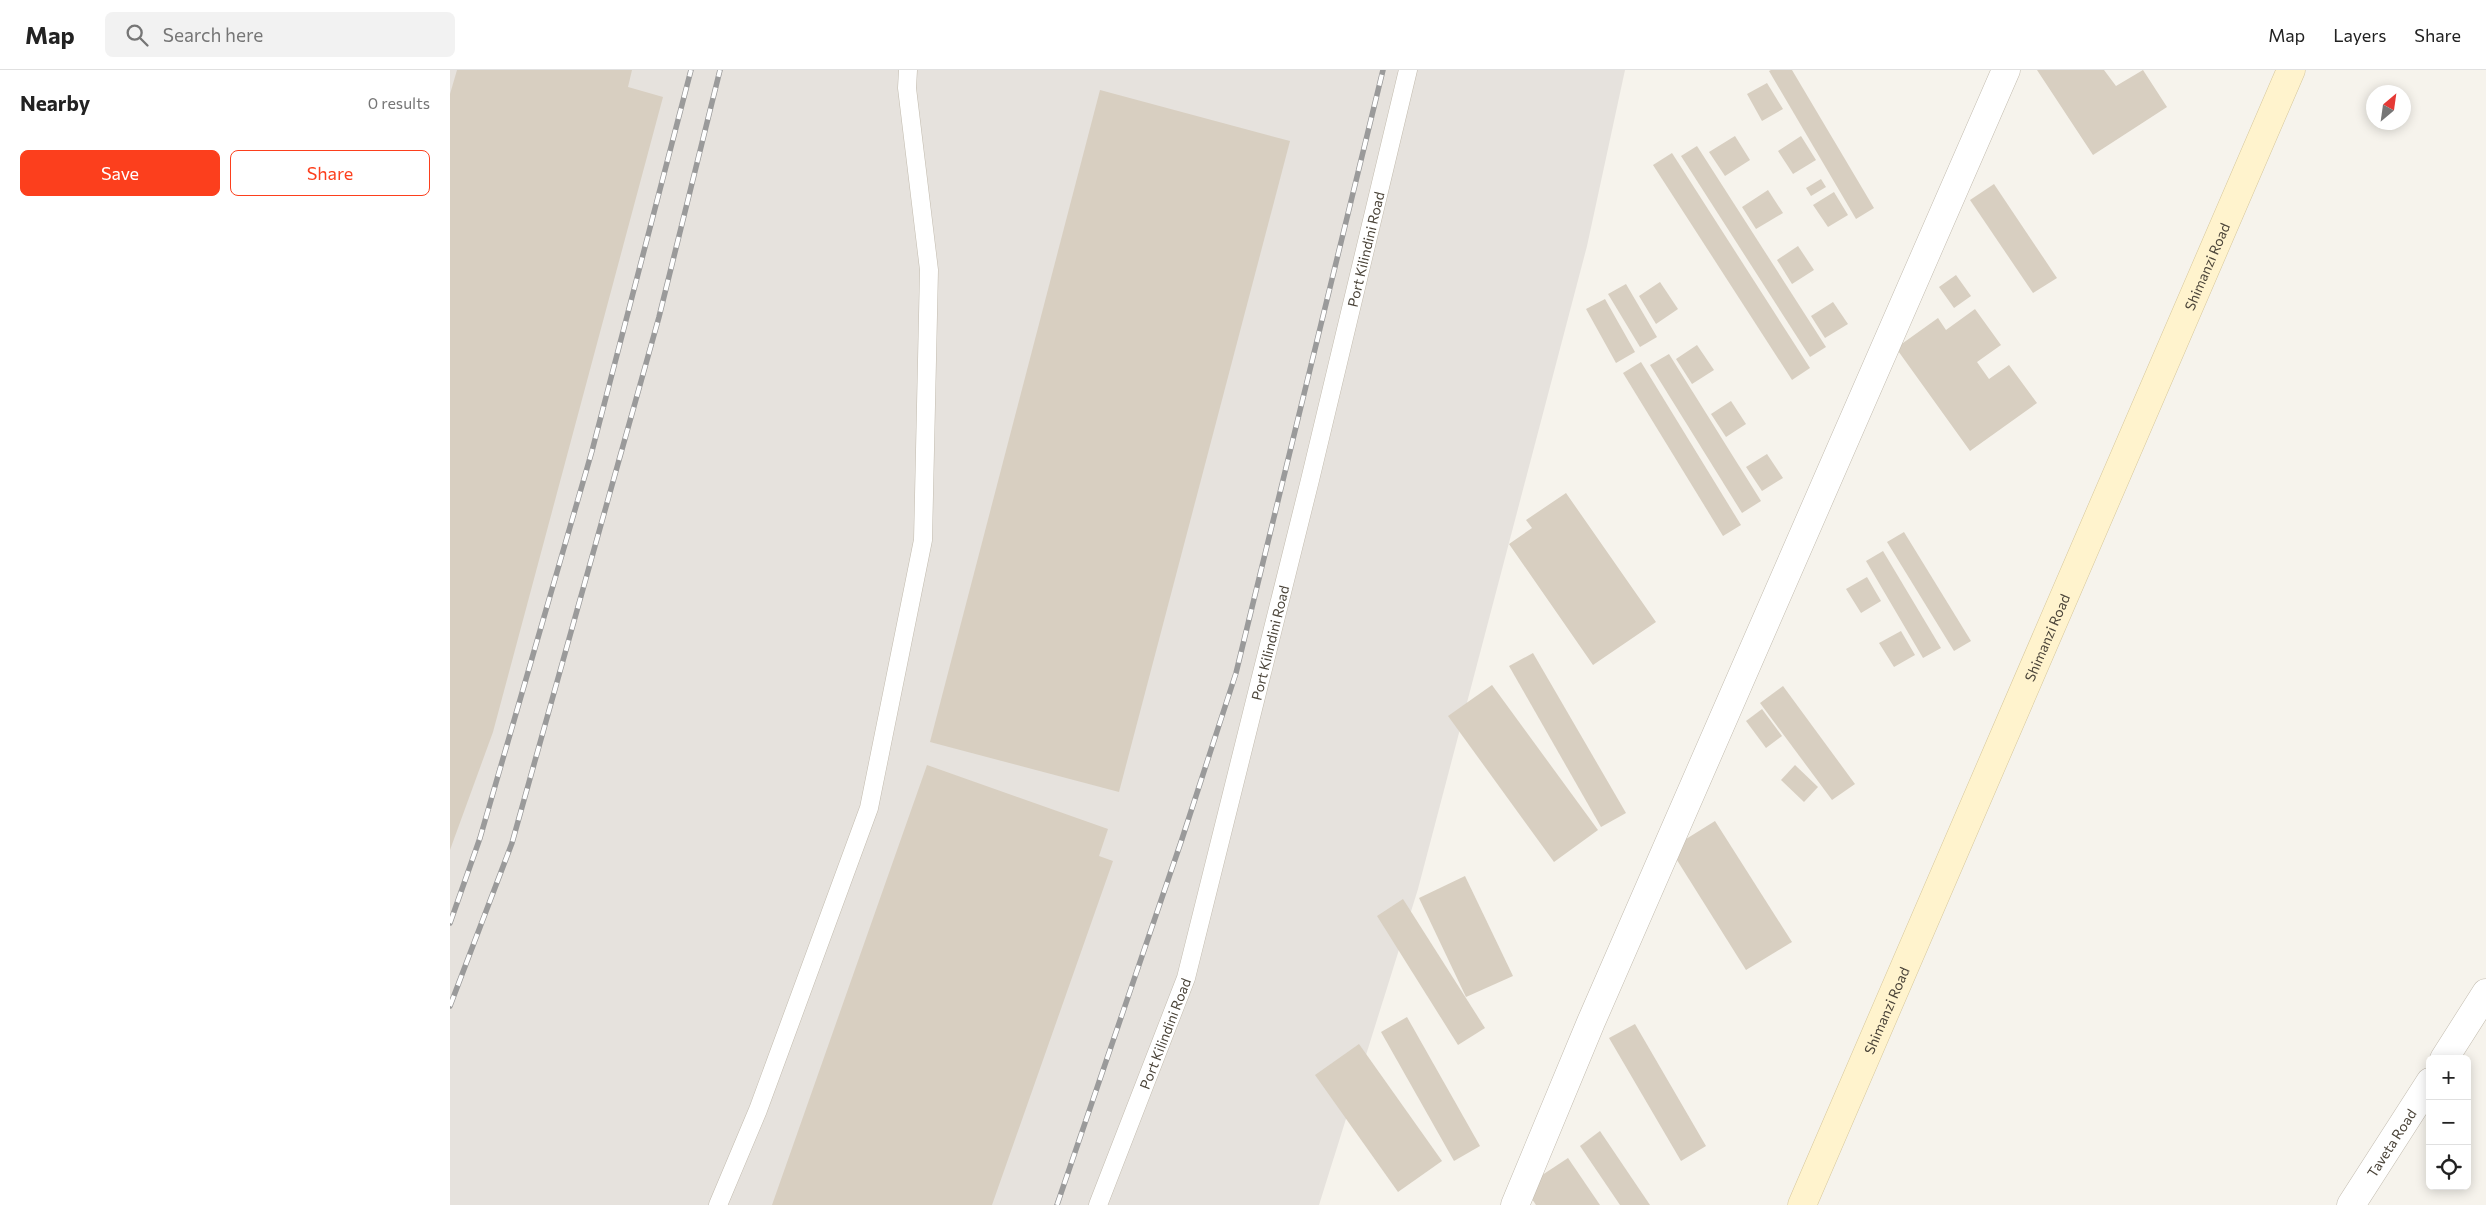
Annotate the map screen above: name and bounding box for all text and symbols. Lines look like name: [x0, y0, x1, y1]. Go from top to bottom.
search box: [105, 12, 455, 57]
text: Map: [25, 20, 75, 49]
icon: search: [123, 21, 151, 49]
text: Search here: [163, 23, 263, 46]
text: Map: [2268, 24, 2305, 46]
text: Layers: [2333, 24, 2386, 46]
text: Share: [2414, 24, 2461, 46]
north arrow: [2366, 85, 2411, 130]
text: Nearby: [20, 90, 90, 115]
text: 0 results: [368, 93, 430, 112]
button: Save: [20, 150, 220, 196]
button: Share: [230, 150, 430, 196]
street label: Port Kilindini Road: [1343, 190, 1387, 308]
street label: Shimanzi Road: [2180, 220, 2233, 313]
street label: Port Kilindini Road: [1247, 583, 1292, 702]
street label: Shimanzi Road: [2020, 591, 2073, 684]
street label: Shimanzi Road: [1860, 964, 1912, 1057]
street label: Port Kilindini Road: [1135, 975, 1194, 1091]
map controls: [2426, 1055, 2471, 1190]
button: +: [2426, 1055, 2471, 1100]
button: −: [2426, 1100, 2471, 1145]
street label: Taveta Road: [2363, 1105, 2419, 1180]
button: locate: [2426, 1145, 2471, 1190]

